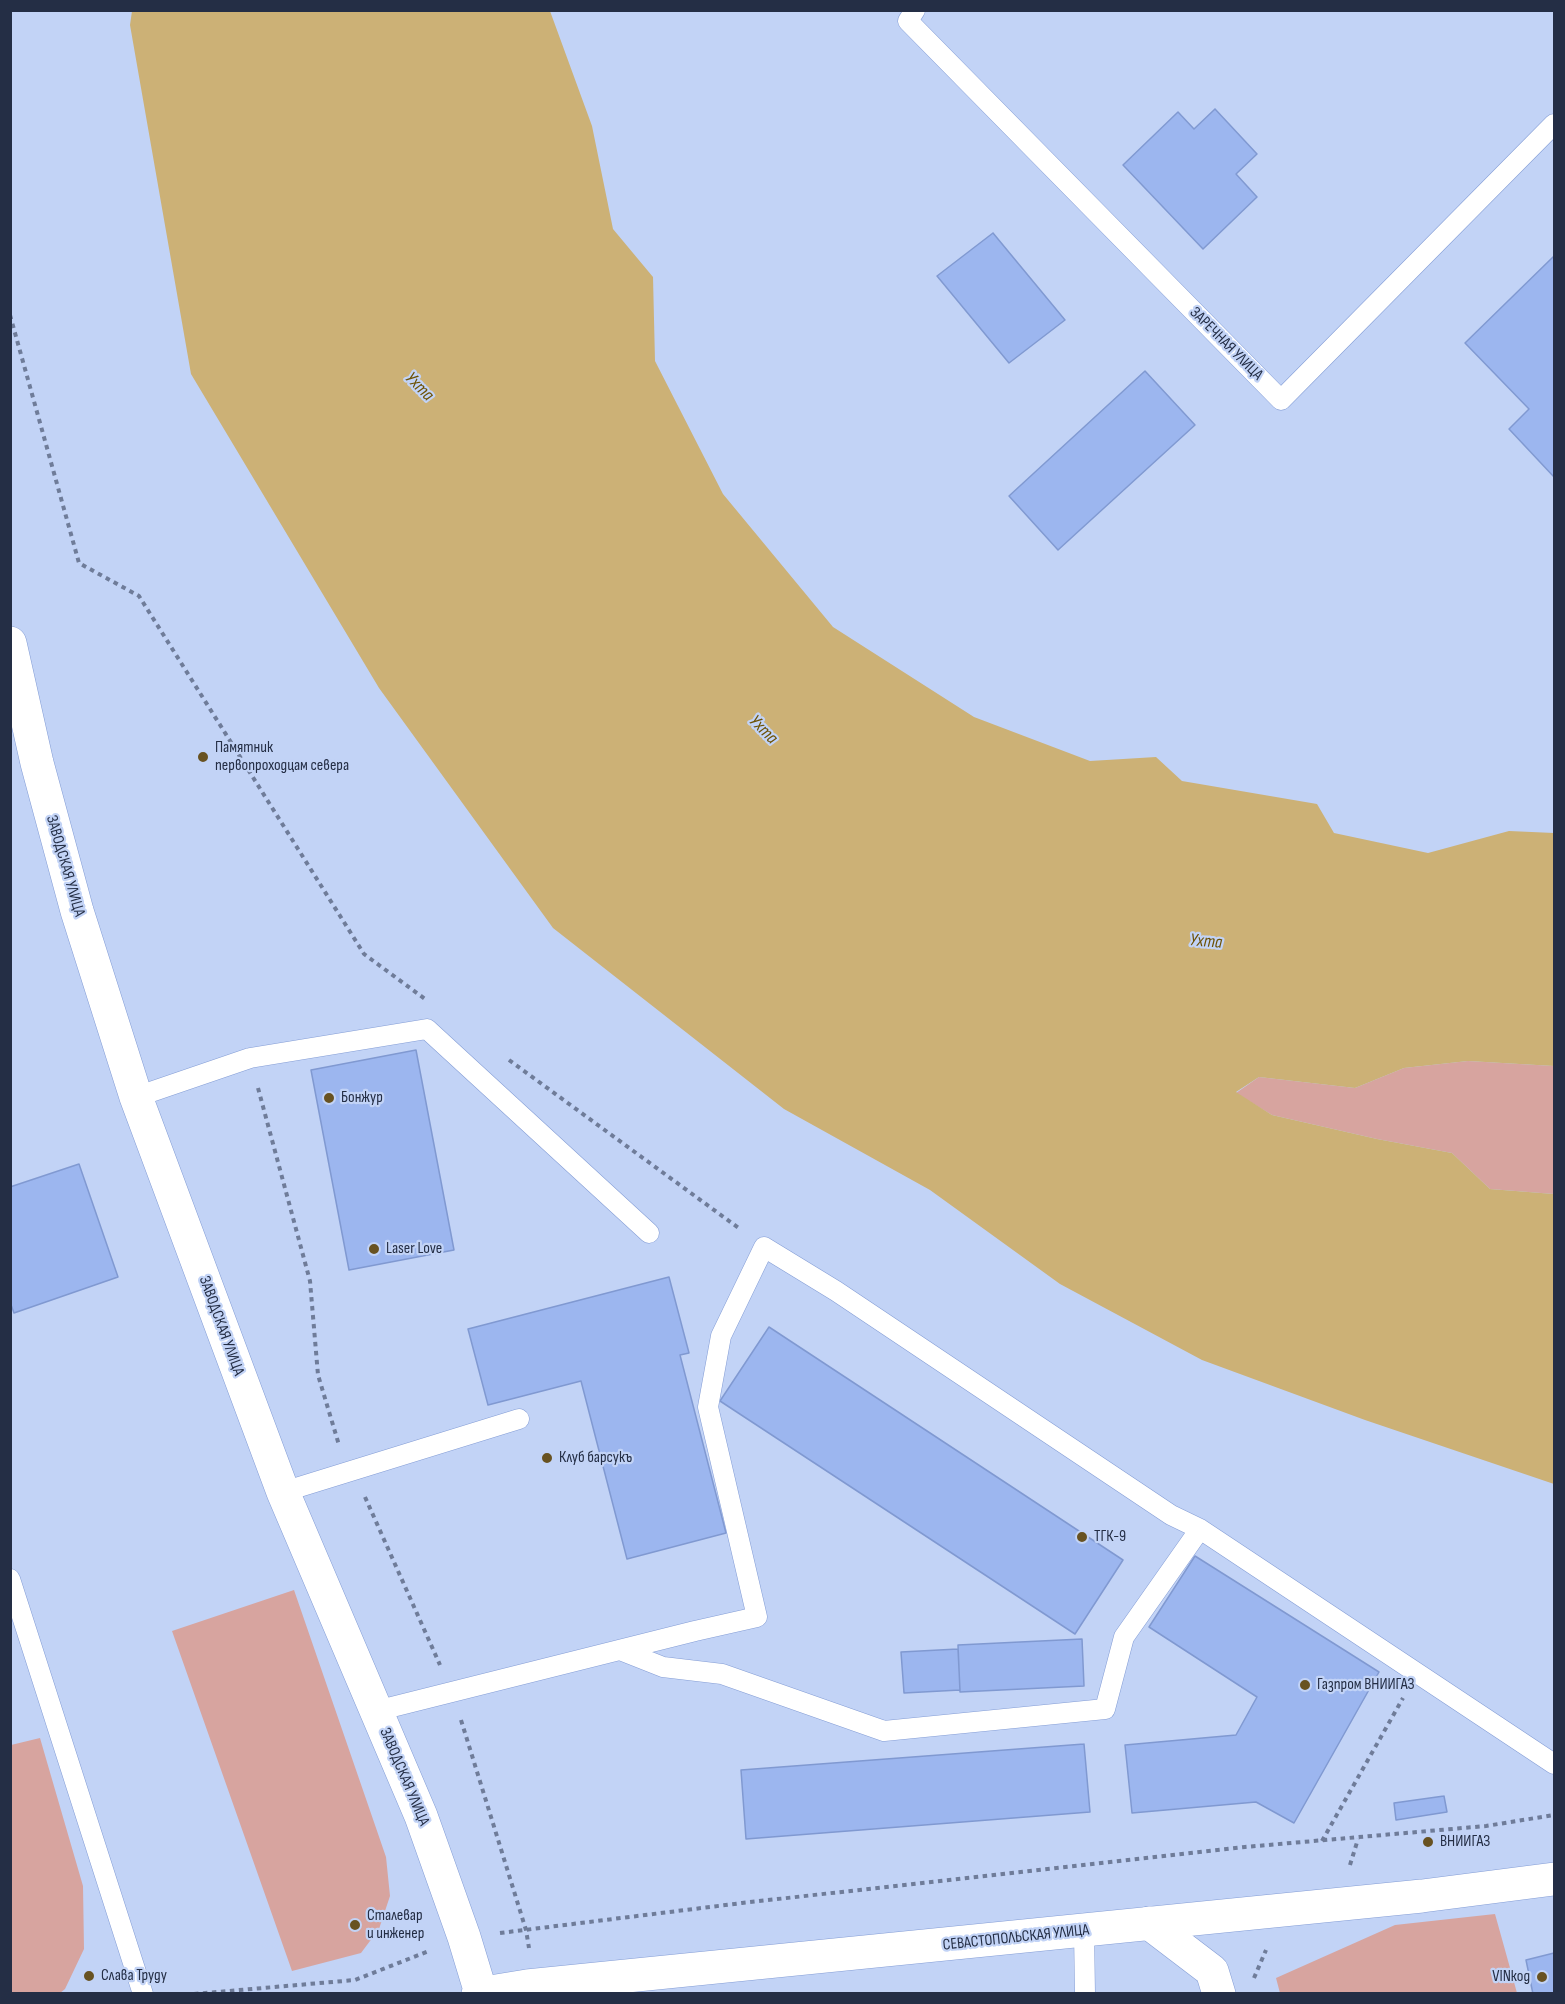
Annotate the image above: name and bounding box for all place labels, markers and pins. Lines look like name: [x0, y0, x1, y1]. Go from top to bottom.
place label: Памятник первопроходцам севера: [215, 738, 349, 776]
marker: Памятник первопроходцам севера: [196, 750, 210, 764]
place label: Бонжур: [341, 1088, 383, 1108]
marker: Бонжур: [322, 1091, 336, 1105]
place label: Laser Love: [386, 1239, 442, 1259]
marker: Laser Love: [367, 1242, 381, 1256]
place label: Клуб барсукъ: [559, 1448, 632, 1468]
marker: Клуб барсукъ: [540, 1451, 554, 1465]
place label: ТГК-9: [1094, 1527, 1126, 1547]
marker: ТГК-9: [1075, 1530, 1089, 1544]
place label: Газпром ВНИИГАЗ: [1317, 1675, 1415, 1695]
marker: Газпром ВНИИГАЗ: [1298, 1678, 1312, 1692]
place label: ВНИИГАЗ: [1440, 1832, 1490, 1852]
marker: ВНИИГАЗ: [1421, 1835, 1435, 1849]
place label: Сталевар и инженер: [367, 1906, 424, 1944]
marker: Сталевар и инженер: [348, 1918, 362, 1932]
place label: Слава Труду: [101, 1966, 167, 1986]
place label: VINкод: [1492, 1967, 1530, 1987]
marker: Слава Труду: [82, 1969, 96, 1983]
marker: VINкод: [1535, 1970, 1549, 1984]

